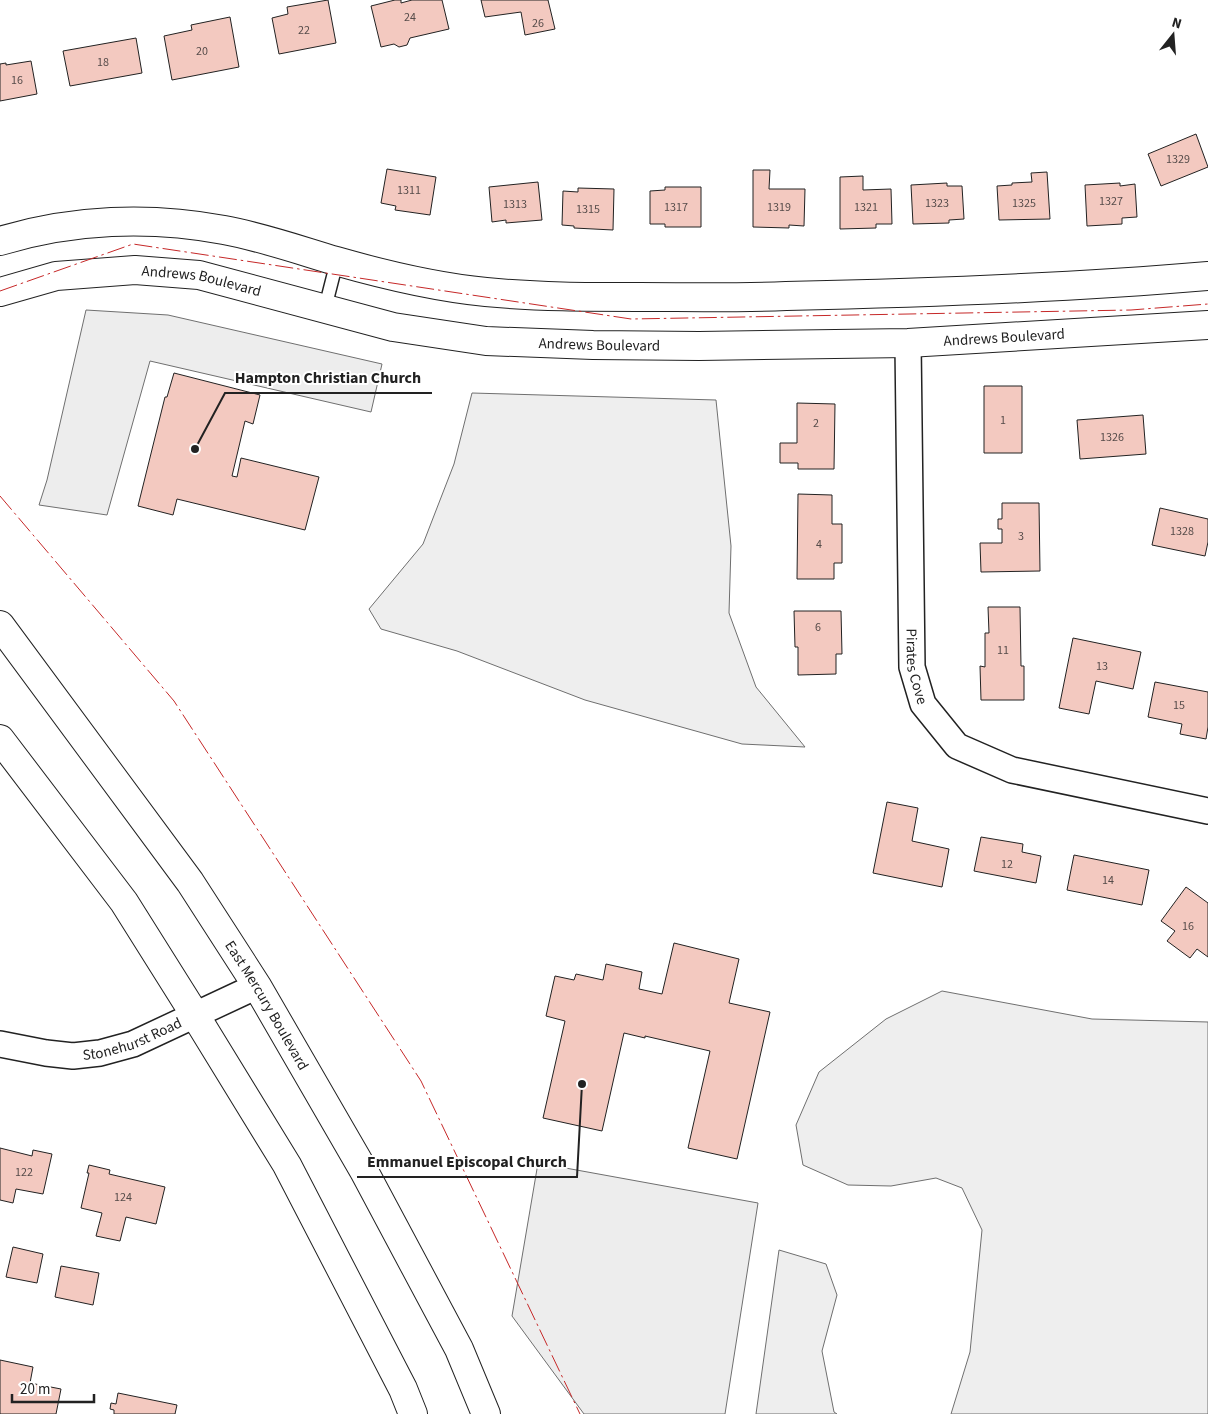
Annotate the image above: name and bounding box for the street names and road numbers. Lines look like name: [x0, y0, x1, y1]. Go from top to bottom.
street label: Andrews Boulevard: [141, 261, 264, 302]
street label: Andrews Boulevard: [943, 324, 1066, 352]
street label: Andrews Boulevard: [538, 333, 660, 357]
street label: Pirates Cove: [901, 628, 933, 707]
street label: East Mercury Boulevard: [219, 937, 314, 1074]
street label: Stonehurst Road: [82, 1013, 185, 1066]

